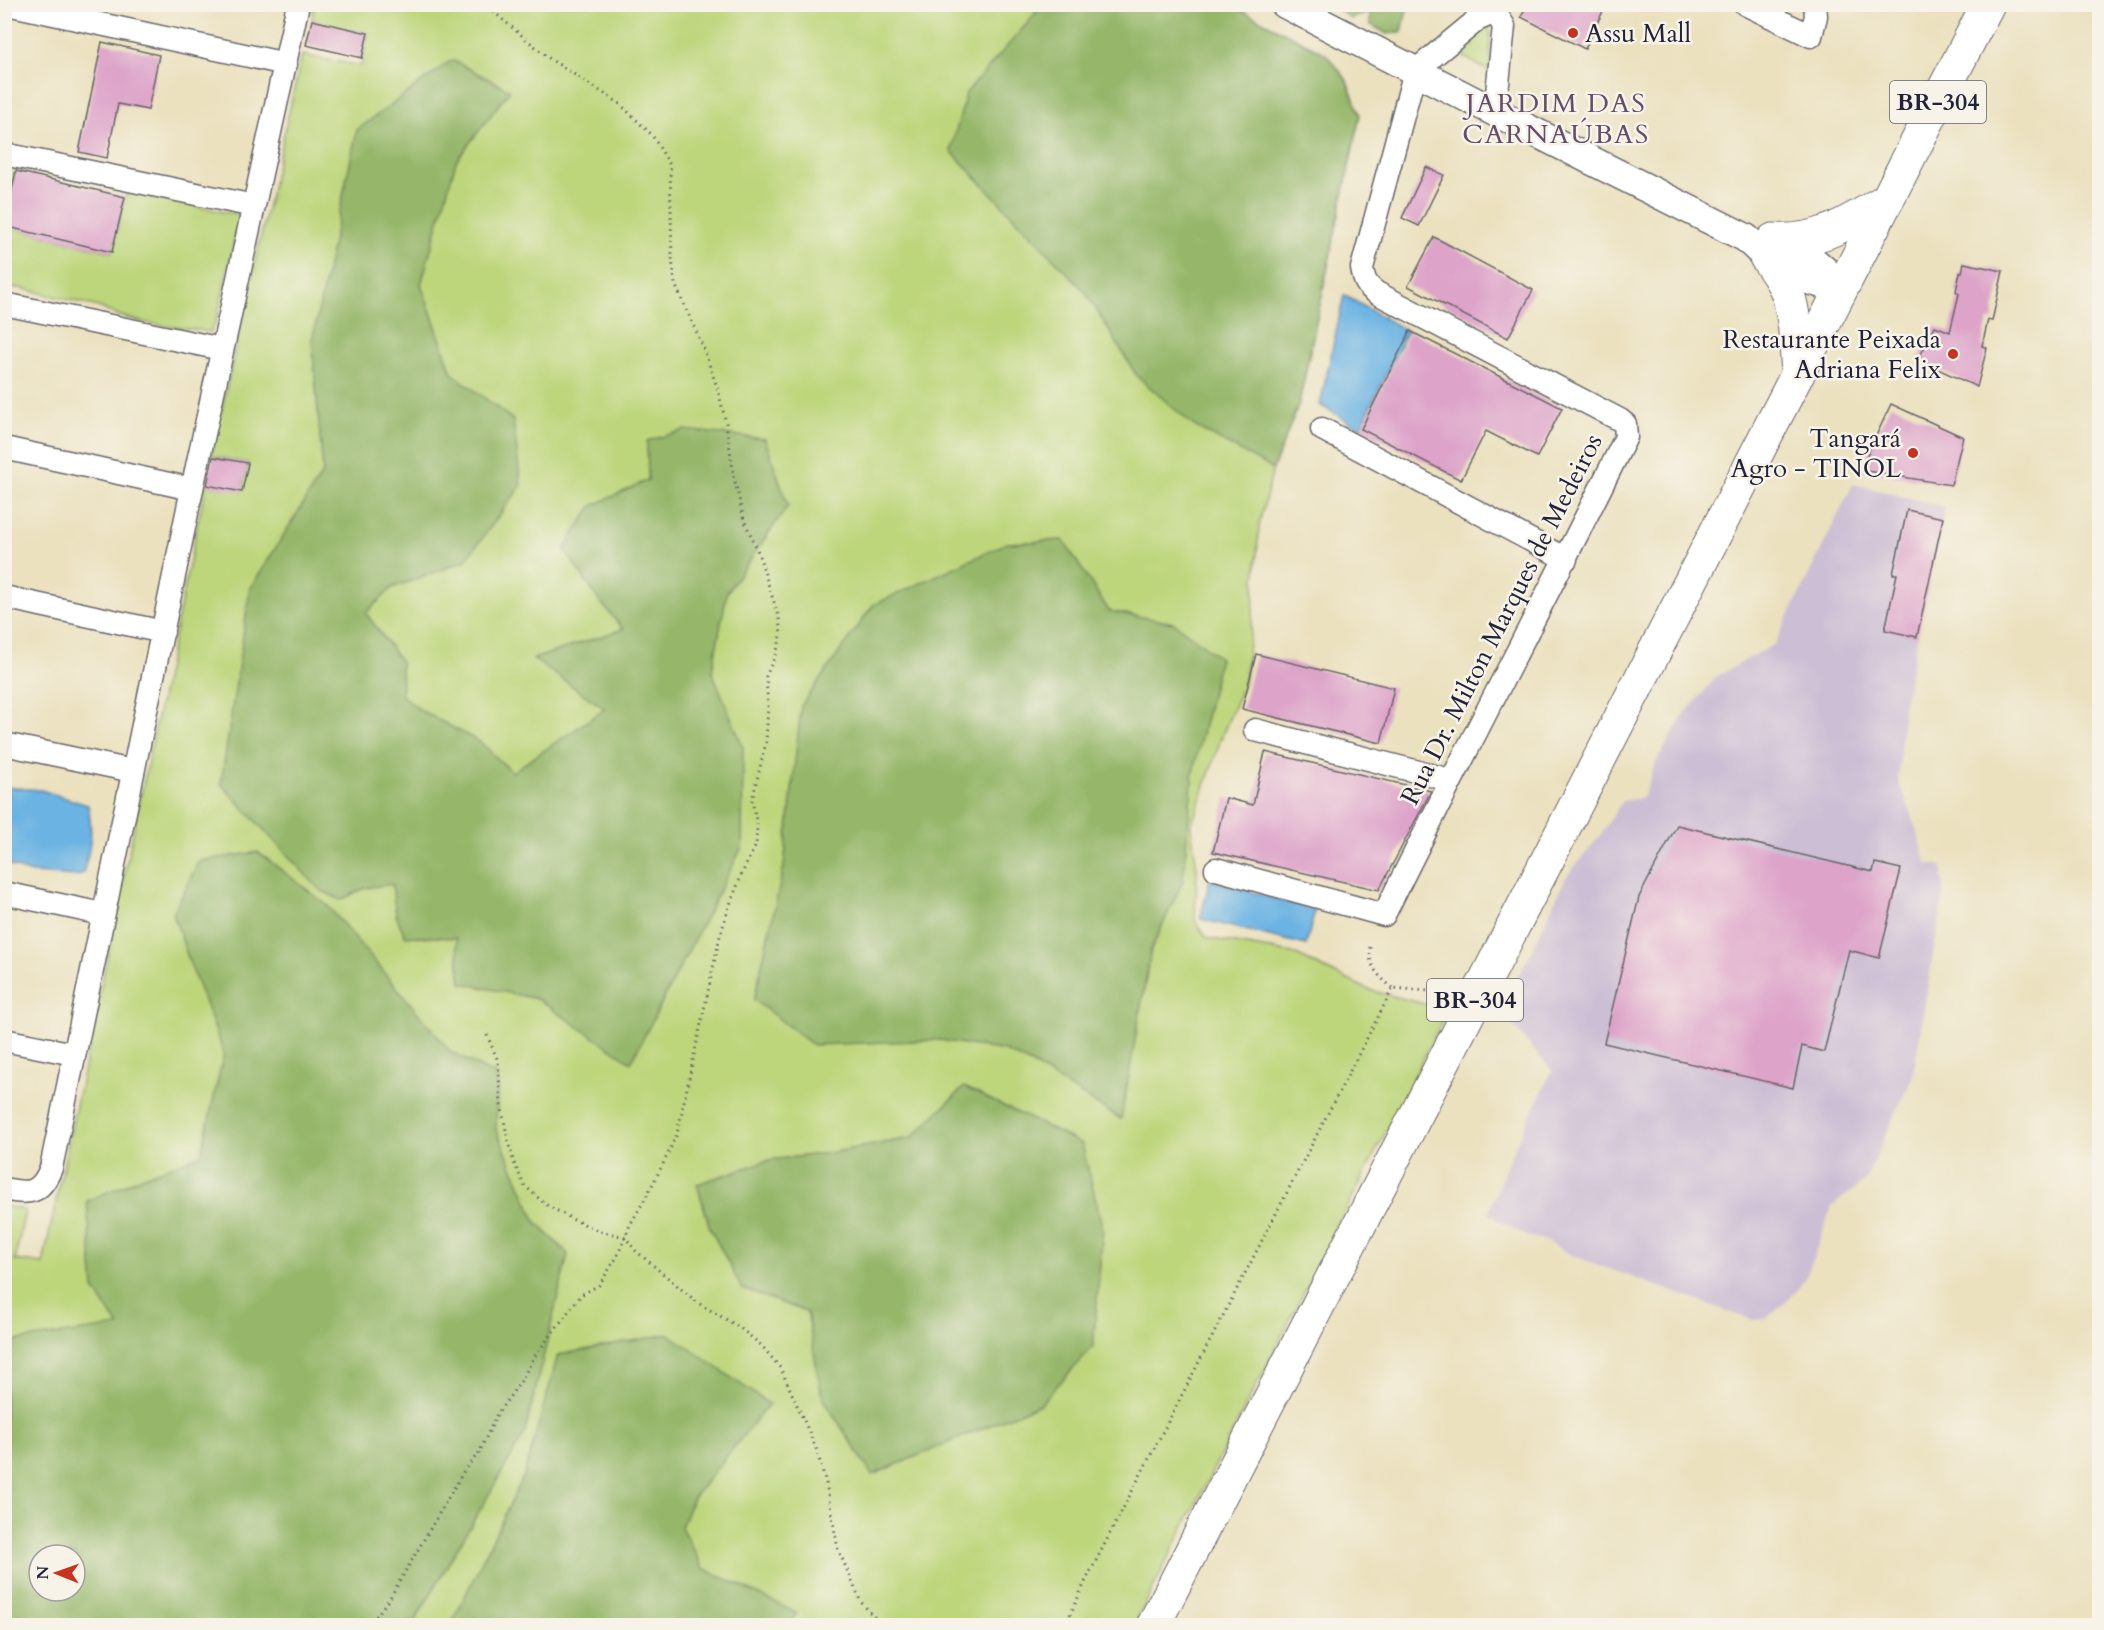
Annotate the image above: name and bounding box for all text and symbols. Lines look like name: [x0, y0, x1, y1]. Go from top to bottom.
place label: Assu Mall: [1585, 16, 1691, 51]
marker: Assu Mall: [1566, 26, 1580, 40]
road number: BR-304: [1890, 81, 1986, 123]
district label: JARDIM DAS CARNAÚBAS: [1462, 85, 1650, 153]
place label: Restaurante Peixada Adriana Felix: [1723, 322, 1941, 387]
marker: Restaurante Peixada Adriana Felix: [1946, 347, 1960, 361]
place label: Tangará Agro - TINOL: [1731, 421, 1901, 486]
street label: Rua Dr. Milton Marques de Medeiros: [1392, 428, 1611, 811]
marker: Tangará Agro - TINOL: [1906, 446, 1920, 460]
road number: BR-304: [1427, 979, 1523, 1021]
north arrow: [27, 1543, 87, 1603]
text: N: [32, 1566, 54, 1580]

